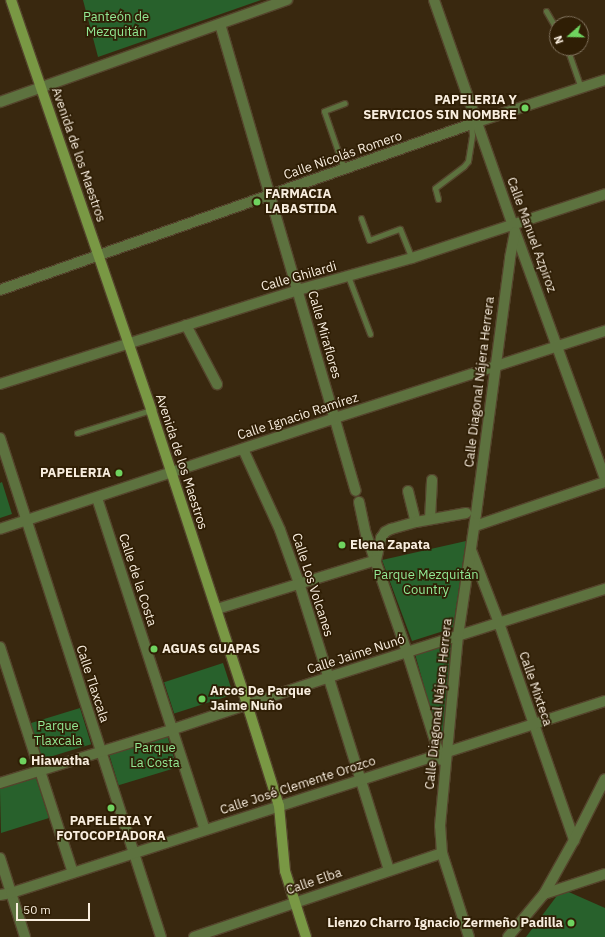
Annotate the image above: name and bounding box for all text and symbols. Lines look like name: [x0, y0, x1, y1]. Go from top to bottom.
park label: Panteón de Mezquitán: [83, 10, 149, 41]
north arrow: [549, 16, 589, 56]
text: N: [551, 34, 567, 46]
street label: Avenida de los Maestros: [48, 86, 108, 224]
place label: PAPELERIA Y SERVICIOS SIN NOMBRE: [363, 93, 517, 124]
marker: PAPELERIA Y SERVICIOS SIN NOMBRE: [520, 103, 530, 113]
street label: Calle Nicolás Romero: [282, 128, 404, 184]
street label: Calle Manuel Azpiroz: [503, 175, 559, 295]
place label: FARMACIA LABASTIDA: [265, 187, 337, 218]
marker: FARMACIA LABASTIDA: [252, 197, 262, 207]
street label: Calle Ghilardi: [259, 259, 339, 295]
street label: Calle Miraflores: [304, 289, 344, 381]
street label: Calle Diagonal Nájera Herrera: [462, 296, 498, 468]
street label: Calle Ignacio Ramírez: [236, 390, 360, 444]
street label: Avenida de los Maestros: [152, 392, 210, 532]
place label: PAPELERIA: [40, 465, 111, 481]
marker: PAPELERIA: [114, 468, 124, 478]
street label: Calle Los Volcanes: [288, 531, 336, 639]
street label: Calle de la Costa: [115, 532, 159, 628]
place label: Elena Zapata: [350, 537, 430, 553]
marker: Elena Zapata: [337, 540, 347, 550]
park label: Parque Mezquitán Country: [373, 568, 479, 599]
street label: Calle Diagonal Nájera Herrera: [422, 618, 456, 790]
street label: Calle Jaime Nunó: [305, 632, 407, 678]
place label: AGUAS GUAPAS: [162, 641, 260, 657]
street label: Calle Tlaxcala: [72, 643, 112, 725]
marker: AGUAS GUAPAS: [149, 644, 159, 654]
street label: Calle Mixteca: [515, 650, 555, 728]
place label: Arcos De Parque Jaime Nuño: [210, 684, 311, 715]
marker: Arcos De Parque Jaime Nuño: [197, 694, 207, 704]
park label: Parque Tlaxcala: [34, 719, 82, 750]
park label: Parque La Costa: [130, 741, 180, 772]
place label: Hiawatha: [31, 753, 90, 769]
street label: Calle José Clemente Orozco: [218, 753, 378, 819]
marker: Hiawatha: [18, 756, 28, 766]
marker: PAPELERIA Y FOTOCOPIADORA: [106, 803, 116, 813]
place label: PAPELERIA Y FOTOCOPIADORA: [56, 814, 166, 845]
street label: Calle Elba: [284, 865, 344, 899]
scale bar: [18, 895, 92, 921]
text: 50 m: [23, 902, 51, 917]
place label: Lienzo Charro Ignacio Zermeño Padilla: [327, 915, 563, 931]
marker: Lienzo Charro Ignacio Zermeño Padilla: [566, 918, 576, 928]

